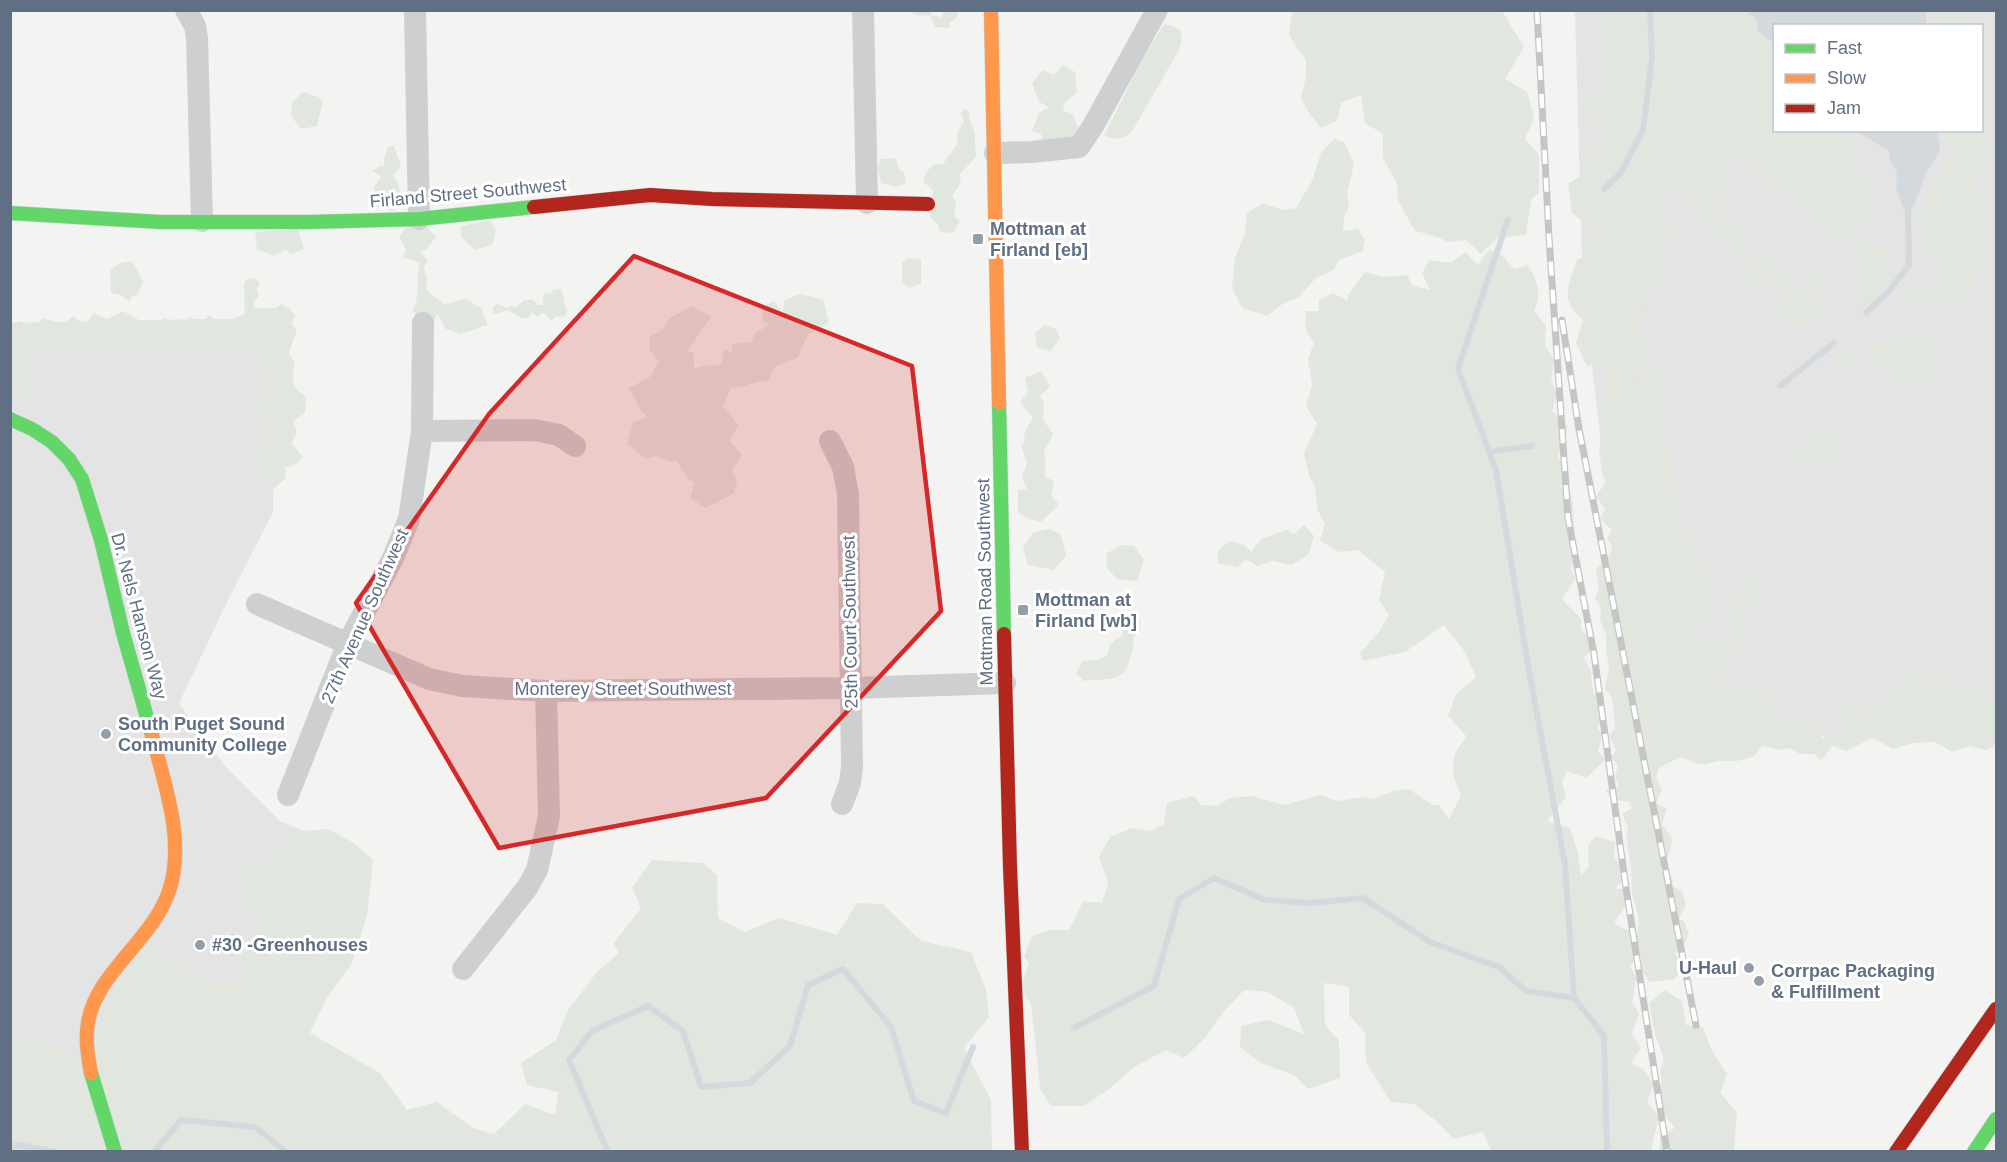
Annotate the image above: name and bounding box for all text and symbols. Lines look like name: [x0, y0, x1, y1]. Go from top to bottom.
legend: [1773, 24, 1983, 132]
text: Fast: [1827, 38, 1862, 58]
text: Slow: [1827, 68, 1867, 88]
text: Jam: [1827, 98, 1861, 118]
street label: Firland Street Southwest: [369, 174, 567, 212]
place label: Mottman at Firland [eb]: [990, 219, 1088, 260]
marker: Mottman at Firland [eb]: [971, 232, 985, 246]
street label: Mottman Road Southwest: [973, 478, 997, 686]
street label: 27th Avenue Southwest: [317, 526, 413, 706]
street label: Dr. Nels Hanson Way: [107, 531, 171, 701]
street label: 25th Court Southwest: [838, 535, 862, 709]
place label: Mottman at Firland [wb]: [1035, 590, 1137, 631]
marker: Mottman at Firland [wb]: [1016, 603, 1030, 617]
street label: Monterey Street Southwest: [514, 679, 732, 699]
place label: South Puget Sound Community College: [118, 714, 287, 755]
marker: South Puget Sound Community College: [99, 727, 113, 741]
place label: #30 -Greenhouses: [212, 935, 368, 955]
marker: #30 -Greenhouses: [193, 938, 207, 952]
place label: U-Haul: [1679, 958, 1737, 978]
marker: U-Haul: [1742, 961, 1756, 975]
place label: Corrpac Packaging & Fulfillment: [1771, 961, 1935, 1002]
marker: Corrpac Packaging & Fulfillment: [1752, 974, 1766, 988]

